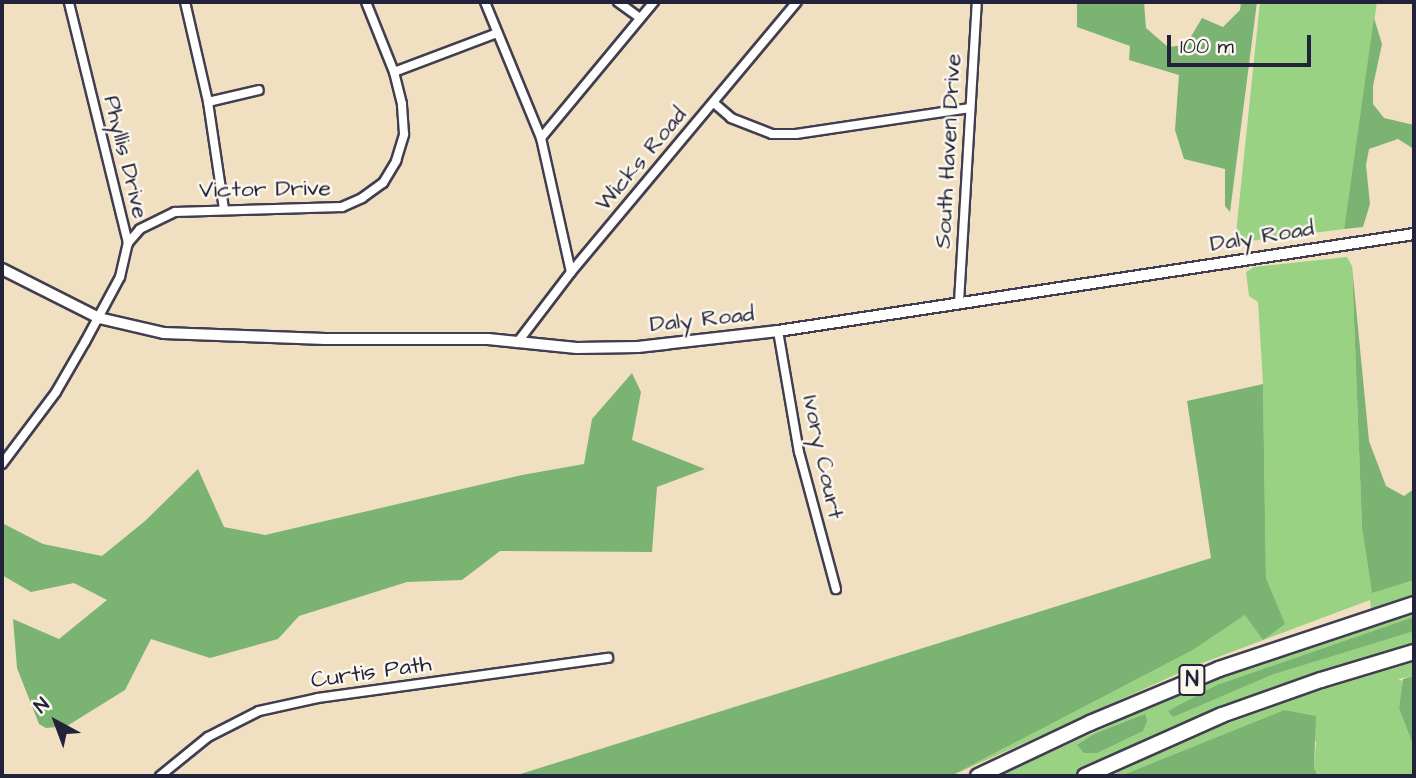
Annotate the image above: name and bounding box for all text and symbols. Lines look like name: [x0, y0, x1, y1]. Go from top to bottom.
scale bar: [1171, 21, 1314, 65]
text: 100 m: [1180, 32, 1234, 61]
street label: South Haven Drive: [929, 53, 967, 249]
street label: Phyllis Drive: [97, 93, 155, 221]
street label: Wicks Road: [589, 101, 693, 217]
street label: Victor Drive: [199, 174, 331, 204]
street label: Daly Road: [1208, 214, 1316, 258]
street label: Daly Road: [648, 300, 756, 338]
street label: Ivory Court: [796, 393, 850, 521]
street label: Curtis Path: [309, 650, 433, 694]
road number: N: [1178, 662, 1206, 698]
north arrow: [21, 687, 91, 757]
text: N: [29, 692, 55, 720]

